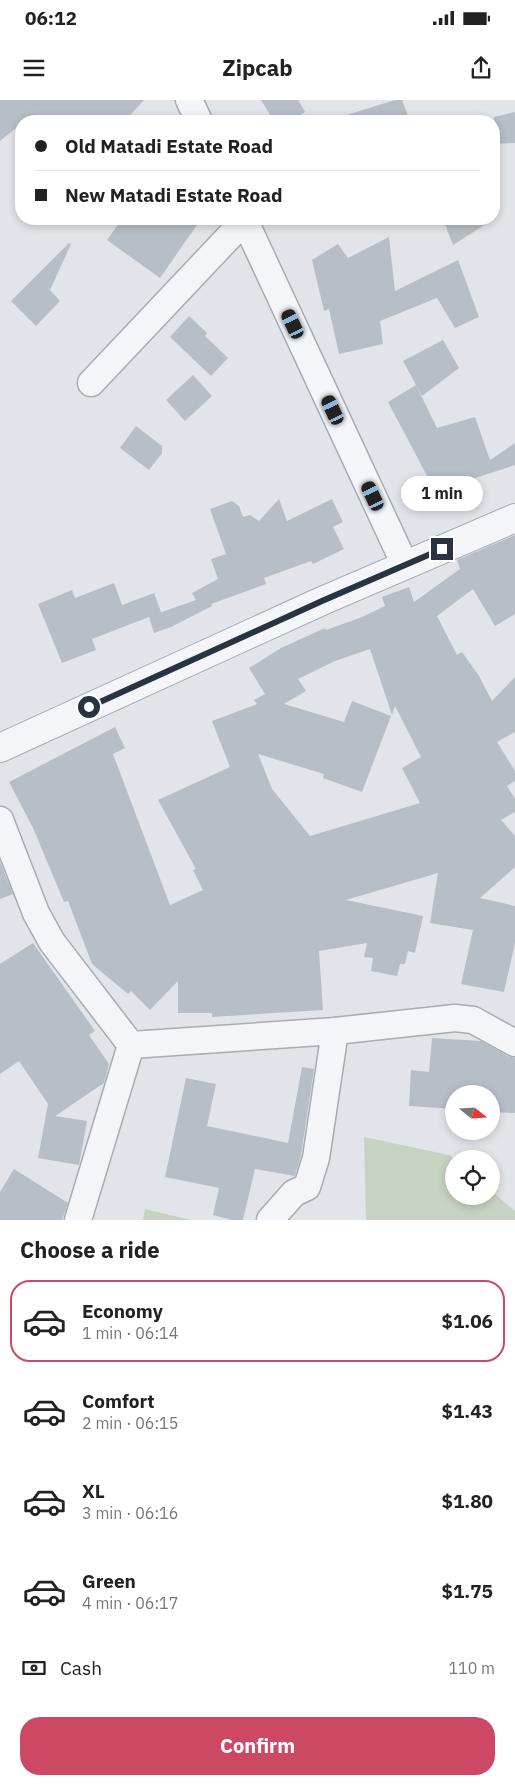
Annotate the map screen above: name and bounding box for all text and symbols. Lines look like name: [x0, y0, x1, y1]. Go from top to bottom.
text: 06:12: [25, 6, 77, 30]
text: Zipcab: [222, 53, 293, 82]
icon: menu: [20, 54, 48, 82]
icon: share: [467, 54, 495, 82]
text: Old Matadi Estate Road: [65, 134, 273, 158]
text: New Matadi Estate Road: [65, 183, 283, 207]
car: [279, 307, 306, 341]
car: [319, 393, 346, 427]
callout: 1 min: [401, 476, 483, 512]
car: [359, 479, 386, 513]
text: 1 min: [421, 483, 463, 503]
route end: [431, 538, 453, 560]
route start: [78, 696, 100, 718]
north arrow: [445, 1085, 500, 1140]
map controls: [445, 1085, 500, 1205]
button: locate: [445, 1150, 500, 1205]
text: Choose a ride: [20, 1235, 160, 1264]
icon: car: [22, 1299, 67, 1344]
text: Economy: [82, 1299, 163, 1323]
text: $1.06: [441, 1309, 493, 1333]
text: 1 min · 06:14: [82, 1323, 178, 1343]
icon: car: [22, 1389, 67, 1434]
text: Comfort: [82, 1389, 155, 1413]
text: $1.43: [441, 1399, 493, 1423]
text: 2 min · 06:15: [82, 1413, 178, 1433]
icon: car: [22, 1479, 67, 1524]
text: XL: [82, 1479, 105, 1503]
text: $1.80: [441, 1489, 493, 1513]
text: 3 min · 06:16: [82, 1503, 178, 1523]
icon: car: [22, 1569, 67, 1614]
text: Green: [82, 1569, 136, 1593]
text: $1.75: [441, 1579, 493, 1603]
text: 4 min · 06:17: [82, 1593, 178, 1613]
icon: cash: [20, 1654, 48, 1682]
text: Cash: [60, 1656, 102, 1680]
text: 110 m: [448, 1658, 495, 1678]
button: Confirm: [20, 1717, 495, 1775]

